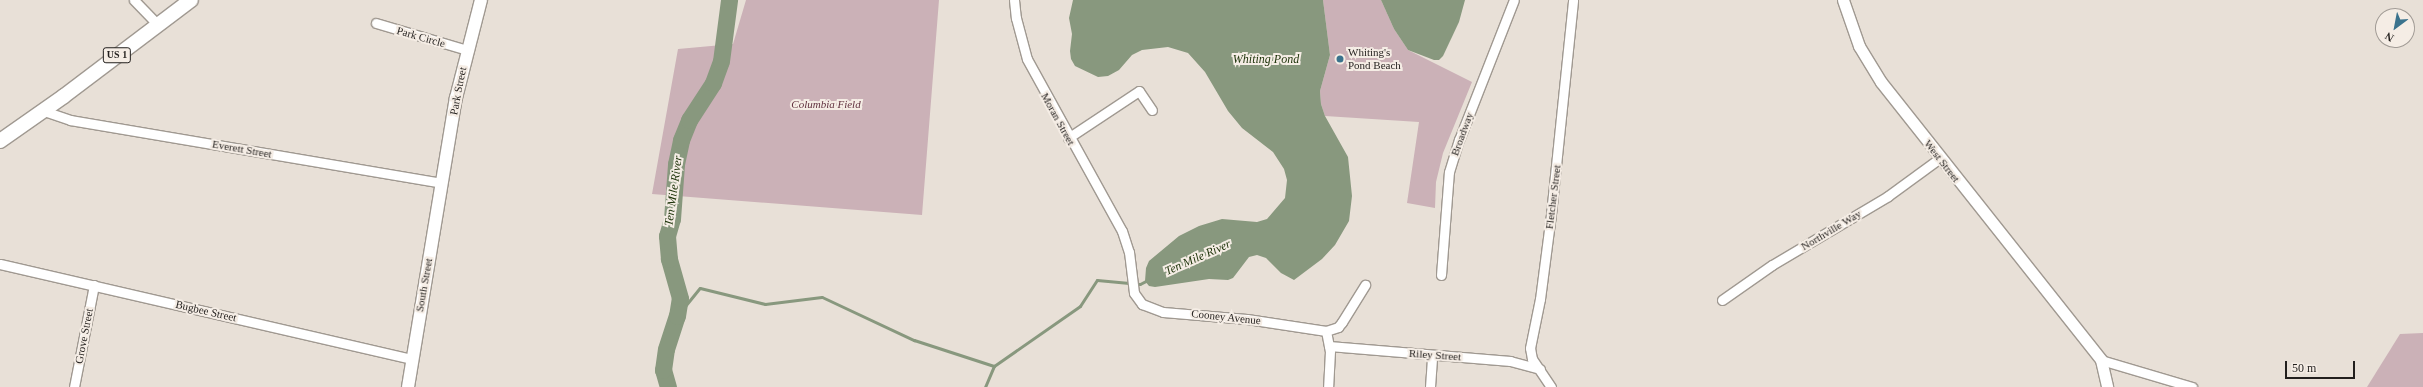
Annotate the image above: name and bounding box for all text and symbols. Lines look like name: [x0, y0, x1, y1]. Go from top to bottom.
north arrow: [2375, 8, 2415, 48]
street label: Park Circle: [395, 24, 447, 50]
text: N: [2383, 30, 2396, 45]
place label: Whiting's Pond Beach: [1348, 46, 1401, 72]
road number: US 1: [102, 47, 132, 63]
water label: Whiting Pond: [1233, 53, 1299, 67]
marker: Whiting's Pond Beach: [1335, 54, 1345, 64]
street label: Park Street: [447, 66, 469, 116]
street label: Moran Street: [1038, 91, 1078, 147]
park label: Columbia Field: [791, 97, 861, 111]
street label: Broadway: [1448, 111, 1476, 157]
street label: Everett Street: [211, 137, 273, 161]
street label: West Street: [1921, 137, 1963, 185]
water label: Ten Mile River: [662, 155, 686, 227]
street label: Fletcher Street: [1543, 164, 1563, 230]
street label: Northville Way: [1799, 207, 1863, 253]
water label: Ten Mile River: [1163, 237, 1233, 279]
street label: South Street: [413, 257, 435, 313]
street label: Bugbee Street: [174, 298, 238, 324]
street label: Grove Street: [72, 307, 96, 365]
street label: Cooney Avenue: [1190, 307, 1262, 327]
street label: Riley Street: [1408, 347, 1462, 363]
scale bar: [2287, 353, 2357, 379]
text: 50 m: [2292, 361, 2316, 375]

